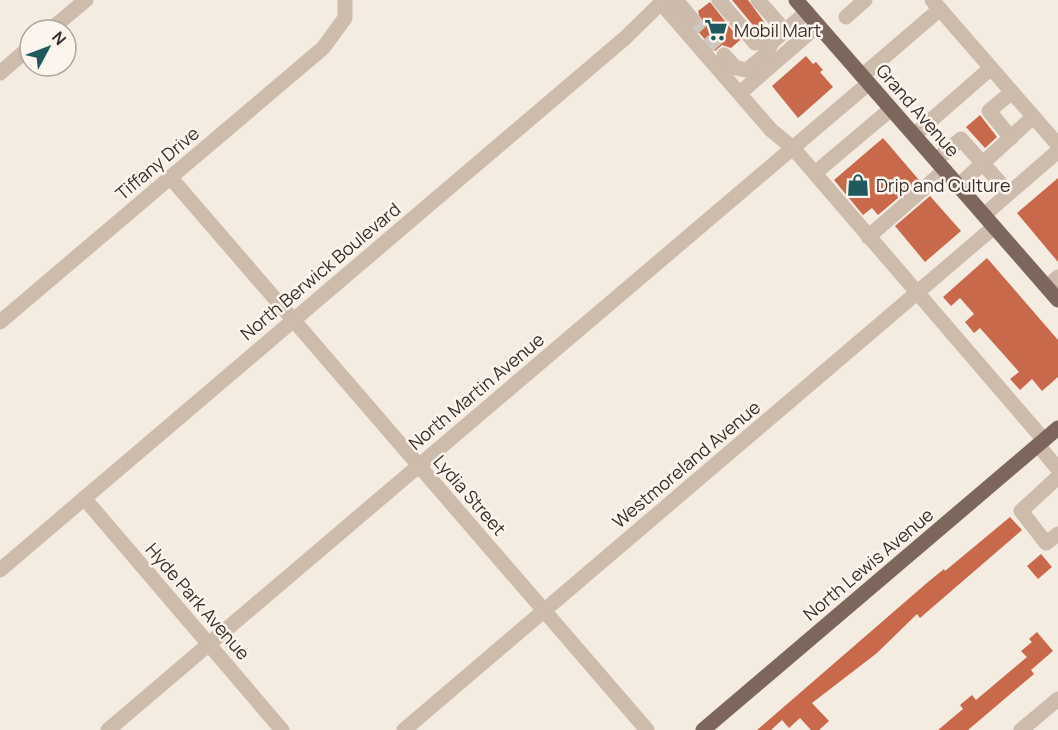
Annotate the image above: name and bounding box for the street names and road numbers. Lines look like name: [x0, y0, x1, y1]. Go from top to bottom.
street label: Grand Avenue: [871, 59, 965, 161]
street label: Tiffany Drive: [110, 121, 204, 205]
street label: North Berwick Boulevard: [235, 197, 405, 345]
street label: North Martin Avenue: [403, 327, 549, 455]
street label: Westmoreland Avenue: [607, 395, 765, 533]
street label: Lydia Street: [429, 450, 511, 540]
street label: North Lewis Avenue: [798, 502, 938, 626]
street label: Hyde Park Avenue: [141, 538, 255, 664]

